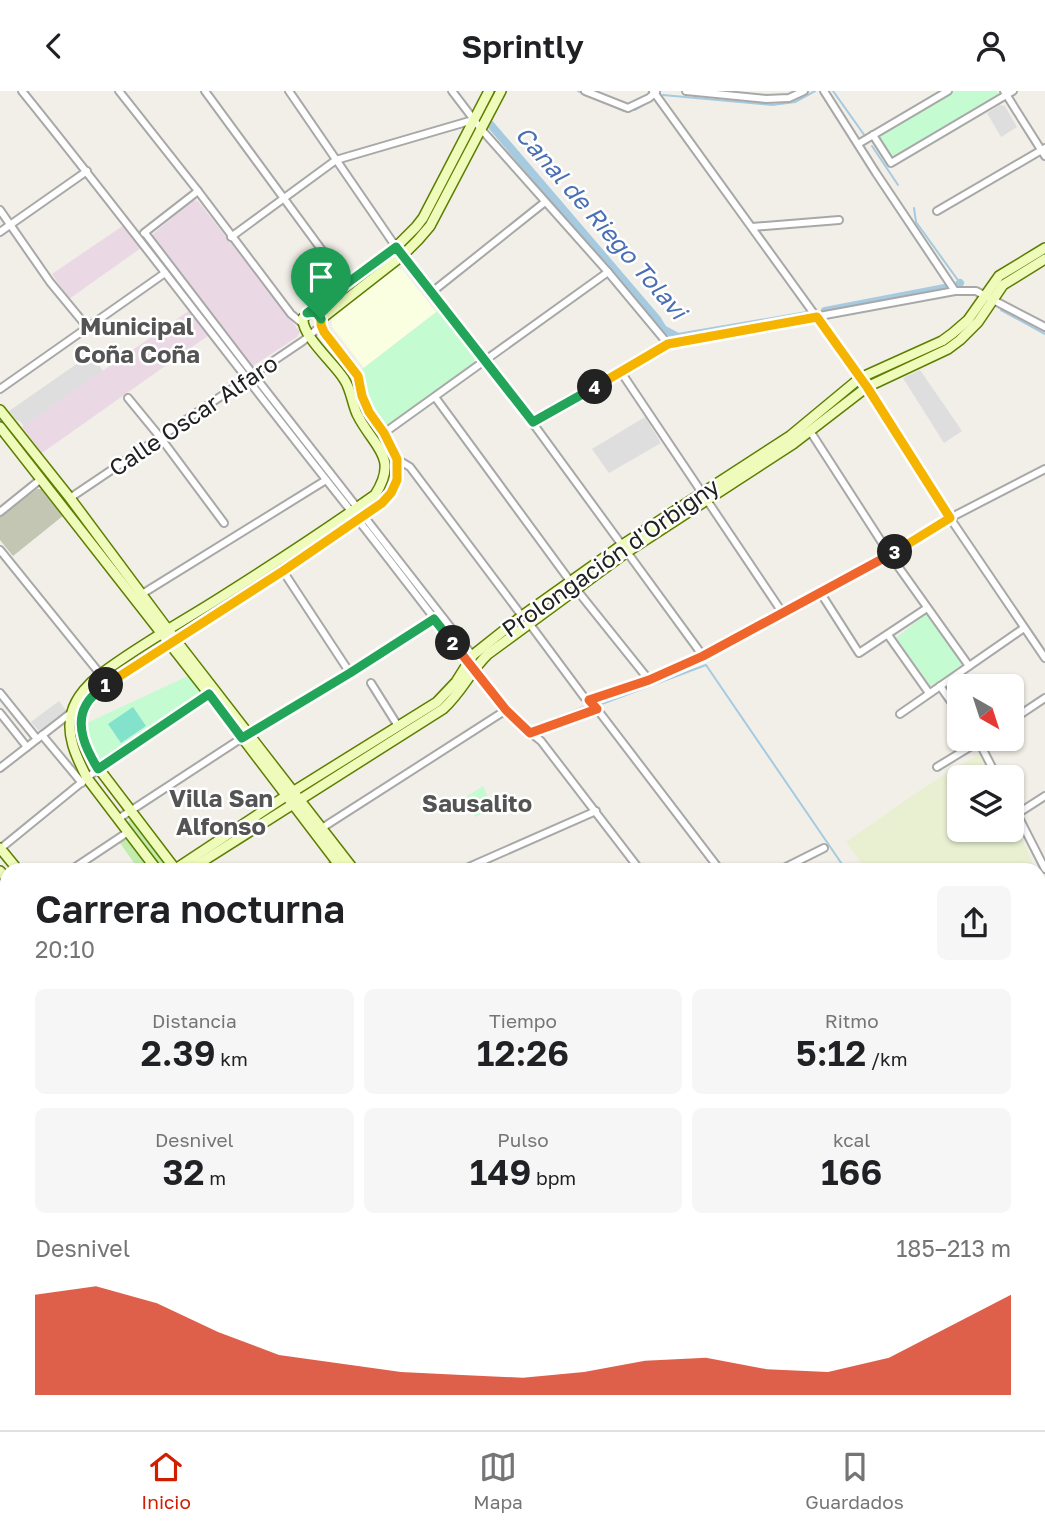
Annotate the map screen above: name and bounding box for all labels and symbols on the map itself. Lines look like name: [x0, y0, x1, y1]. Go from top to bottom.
water label: Canal de Riego Tolavi: [510, 120, 695, 327]
pin: [291, 247, 351, 319]
district label: Municipal Coña Coña: [74, 311, 200, 368]
street label: Calle Oscar Alfaro: [104, 348, 282, 482]
pin: 4: [578, 369, 612, 405]
street label: Prolongación d'Orbigny: [496, 471, 724, 643]
pin: 3: [878, 535, 912, 569]
pin: 2: [435, 625, 470, 661]
pin: 1: [88, 667, 124, 703]
north arrow: [947, 674, 1024, 751]
district label: Villa San Alfonso: [169, 783, 273, 840]
district label: Sausalito: [422, 788, 532, 817]

